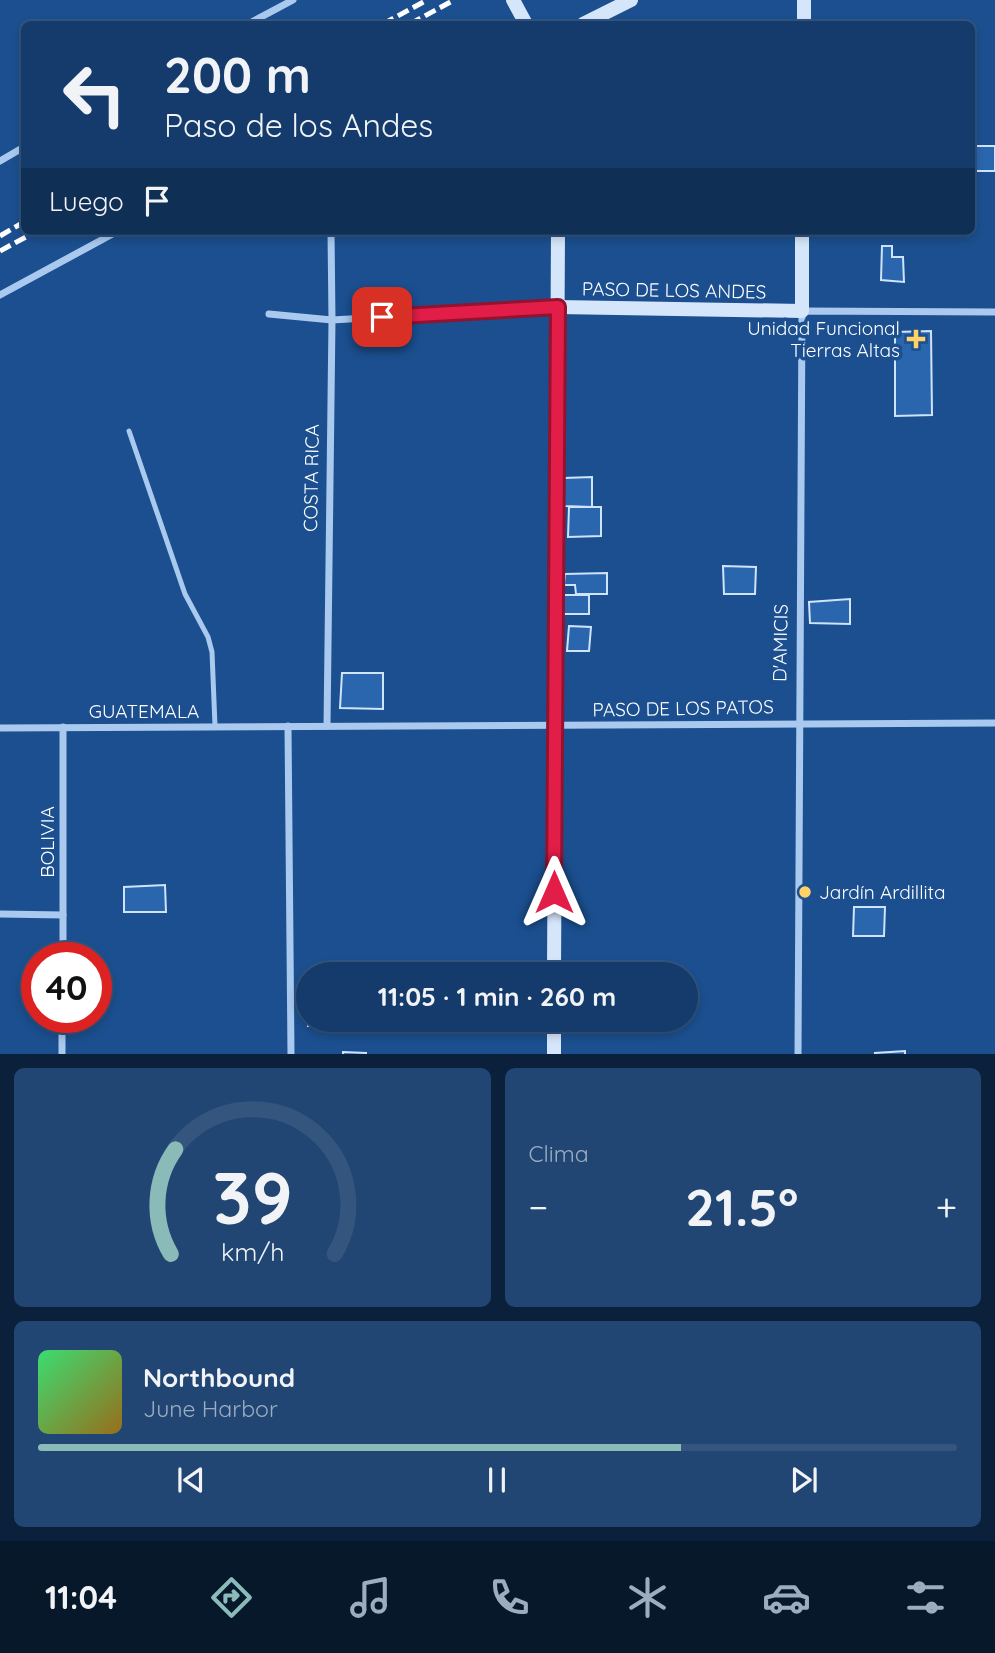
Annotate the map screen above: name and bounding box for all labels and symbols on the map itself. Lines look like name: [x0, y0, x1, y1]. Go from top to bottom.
street label: PASO DE LOS ANDES: [582, 276, 766, 304]
pin: [352, 287, 412, 347]
place label: Unidad Funcional Tierras Altas: [747, 316, 900, 362]
marker: Unidad Funcional Tierras Altas: [906, 329, 926, 349]
street label: COSTA RICA: [298, 424, 324, 532]
street label: D'AMICIS: [767, 604, 793, 682]
street label: PASO DE LOS PATOS: [592, 694, 774, 722]
street label: GUATEMALA: [89, 699, 199, 723]
street label: BOLIVIA: [35, 806, 59, 878]
position arrow: [517, 855, 591, 929]
place label: Jardín Ardillita: [819, 880, 946, 904]
marker: Jardín Ardillita: [797, 884, 813, 900]
speed limit sign: 40: [21, 942, 112, 1033]

